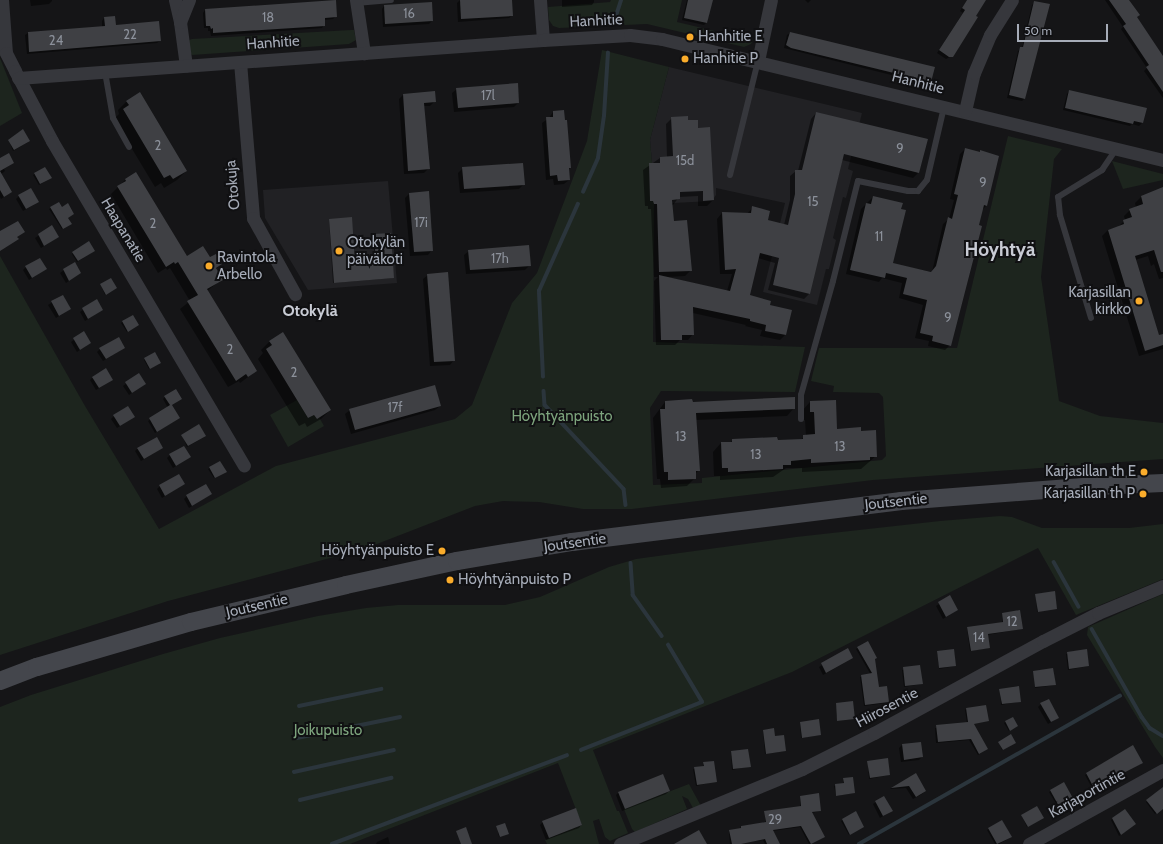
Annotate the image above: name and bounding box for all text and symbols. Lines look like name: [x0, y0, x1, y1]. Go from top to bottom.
house number: 16: [403, 5, 415, 21]
house number: 18: [262, 9, 274, 25]
street label: Hanhitie: [569, 11, 623, 31]
scale bar: [1019, 16, 1110, 42]
text: 50 m: [1024, 23, 1052, 38]
house number: 22: [123, 26, 137, 42]
place label: Hanhitie E: [698, 28, 763, 46]
house number: 24: [49, 32, 63, 48]
street label: Hanhitie: [246, 32, 300, 54]
marker: Hanhitie E: [685, 32, 695, 42]
place label: Hanhitie P: [693, 50, 758, 68]
marker: Hanhitie P: [680, 54, 690, 64]
street label: Hanhitie: [890, 68, 946, 98]
house number: 17l: [481, 87, 495, 103]
house number: 2: [155, 137, 161, 153]
house number: 9: [896, 140, 904, 156]
house number: 15d: [676, 152, 694, 168]
street label: Otokuja: [222, 159, 244, 211]
house number: 9: [979, 174, 987, 190]
house number: 15: [807, 193, 819, 209]
street label: Haapanatie: [97, 195, 149, 265]
house number: 17i: [414, 214, 428, 230]
house number: 2: [150, 215, 156, 231]
house number: 11: [875, 228, 883, 244]
place label: Otokylän päiväkoti: [347, 233, 405, 268]
district label: Höyhtyä: [965, 239, 1035, 261]
marker: Otokylän päiväkoti: [334, 246, 344, 256]
place label: Ravintola Arbello: [217, 248, 276, 283]
house number: 17h: [491, 250, 509, 266]
marker: Ravintola Arbello: [204, 261, 214, 271]
place label: Karjasillan kirkko: [1068, 283, 1131, 318]
marker: Karjasillan kirkko: [1134, 296, 1144, 306]
district label: Otokylä: [282, 301, 338, 321]
house number: 9: [944, 309, 952, 325]
house number: 2: [227, 341, 233, 357]
house number: 2: [291, 364, 297, 380]
house number: 17f: [387, 399, 403, 415]
park label: Höyhtyänpuisto: [511, 408, 613, 426]
house number: 13: [675, 428, 687, 444]
house number: 13: [834, 438, 846, 454]
house number: 13: [750, 446, 762, 462]
place label: Karjasillan th E: [1045, 463, 1136, 481]
marker: Karjasillan th E: [1139, 467, 1149, 477]
place label: Karjasillan th P: [1044, 485, 1135, 503]
marker: Karjasillan th P: [1138, 489, 1148, 499]
street label: Joutsentie: [864, 490, 928, 514]
street label: Joutsentie: [543, 530, 607, 556]
place label: Höyhtyänpuisto E: [321, 542, 434, 560]
marker: Höyhtyänpuisto E: [437, 546, 447, 556]
place label: Höyhtyänpuisto P: [458, 571, 571, 589]
marker: Höyhtyänpuisto P: [445, 575, 455, 585]
street label: Joutsentie: [224, 590, 290, 622]
house number: 12: [1006, 613, 1018, 629]
house number: 14: [973, 629, 985, 645]
street label: Hiirosentie: [853, 684, 921, 732]
park label: Joikupuisto: [294, 722, 362, 740]
street label: Karjaportintie: [1046, 766, 1128, 822]
house number: 29: [768, 811, 782, 827]

